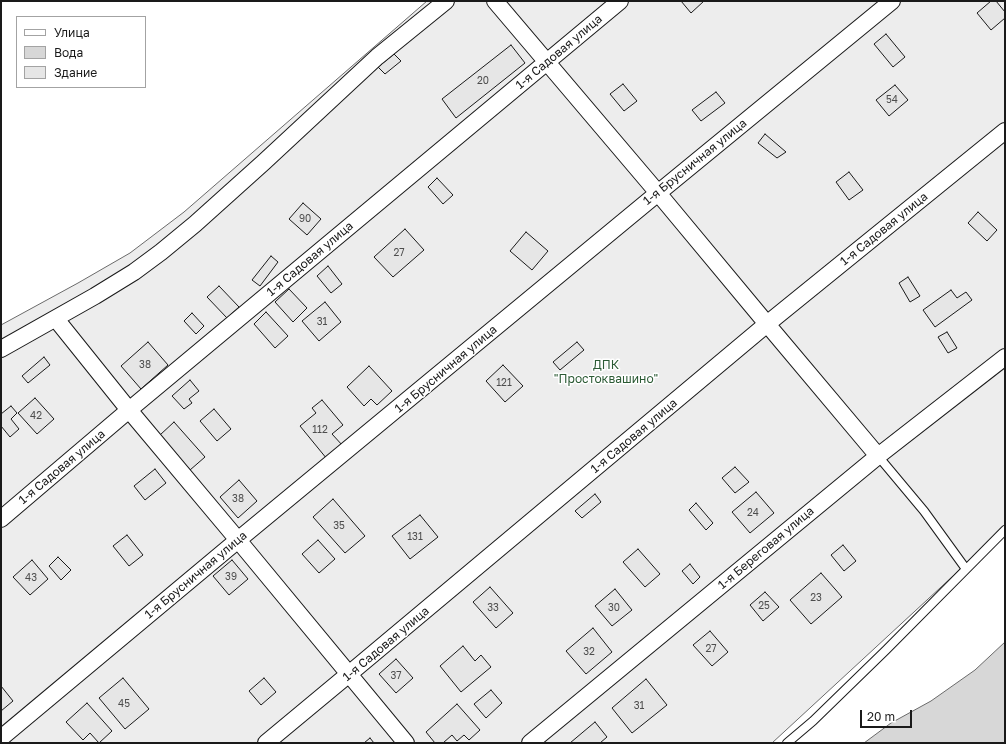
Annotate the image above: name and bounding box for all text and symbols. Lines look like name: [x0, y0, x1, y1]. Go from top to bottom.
street label: 1-я Садовая улица: [513, 12, 605, 92]
legend: [16, 16, 146, 88]
text: Улица: [54, 25, 90, 40]
text: Вода: [54, 45, 83, 60]
text: Здание: [54, 65, 97, 80]
house number: 20: [477, 75, 489, 87]
house number: 54: [886, 94, 898, 106]
street label: 1-я Брусничная улица: [640, 116, 750, 208]
street label: 1-я Садовая улица: [837, 189, 931, 269]
house number: 90: [299, 213, 311, 225]
street label: 1-я Садовая улица: [264, 219, 356, 299]
house number: 27: [393, 247, 405, 259]
house number: 31: [317, 316, 327, 328]
street label: 1-я Брусничная улица: [392, 322, 500, 416]
park label: ДПК "Простоквашино": [554, 358, 658, 386]
house number: 38: [139, 359, 151, 371]
house number: 121: [496, 377, 512, 389]
street label: 1-я Садовая улица: [588, 396, 680, 476]
house number: 42: [30, 410, 42, 422]
house number: 112: [312, 424, 328, 436]
street label: 1-я Садовая улица: [16, 427, 108, 507]
house number: 38: [232, 493, 244, 505]
street label: 1-я Береговая улица: [715, 504, 817, 592]
house number: 24: [747, 507, 759, 519]
house number: 35: [333, 520, 345, 532]
street label: 1-я Брусничная улица: [142, 528, 250, 622]
house number: 131: [407, 531, 423, 543]
house number: 39: [225, 571, 237, 583]
house number: 43: [25, 572, 37, 584]
house number: 23: [810, 592, 822, 604]
house number: 25: [758, 600, 770, 612]
house number: 33: [487, 602, 499, 614]
house number: 30: [608, 602, 620, 614]
street label: 1-я Садовая улица: [340, 604, 432, 684]
house number: 27: [705, 643, 717, 655]
house number: 32: [583, 646, 595, 658]
house number: 37: [390, 670, 402, 682]
house number: 45: [118, 698, 130, 710]
house number: 31: [634, 700, 644, 712]
scale bar: [862, 702, 914, 728]
text: 20 m: [867, 709, 895, 724]

